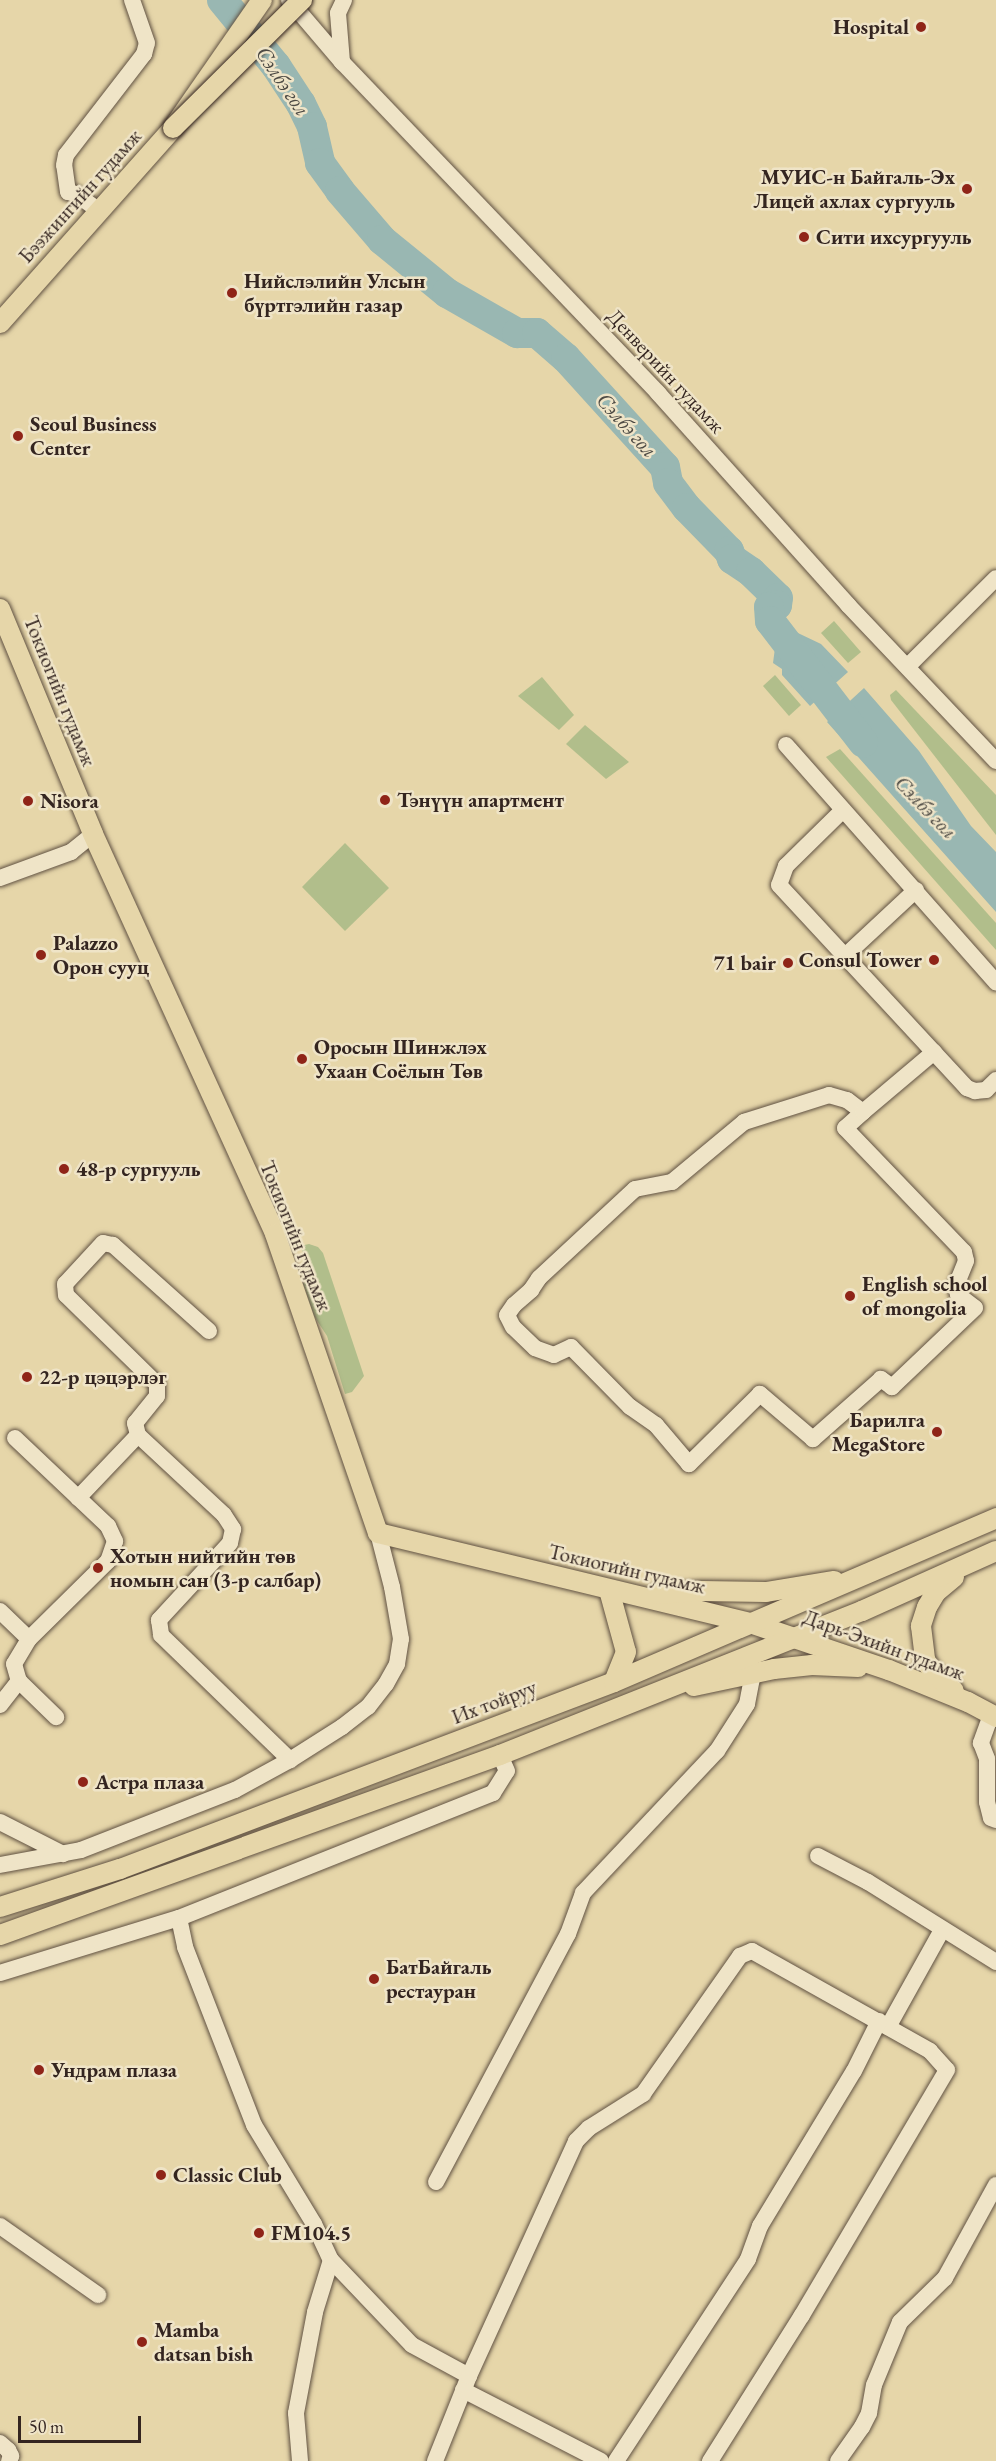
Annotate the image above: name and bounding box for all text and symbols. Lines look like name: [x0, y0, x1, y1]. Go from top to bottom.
place label: Hospital: [833, 14, 909, 40]
marker: Hospital: [914, 20, 928, 34]
water label: Сэлбэ гол: [250, 41, 316, 121]
street label: Бээжингийн гудамж: [13, 124, 147, 268]
place label: МУИС-н Байгаль-Эх Лицей ахлах сургууль: [753, 164, 955, 214]
marker: МУИС-н Байгаль-Эх Лицей ахлах сургууль: [960, 182, 974, 196]
place label: Сити ихсургууль: [816, 224, 972, 250]
marker: Сити ихсургууль: [797, 230, 811, 244]
place label: Нийслэлийн Улсын бүртгэлийн газар: [244, 268, 425, 318]
marker: Нийслэлийн Улсын бүртгэлийн газар: [225, 286, 239, 300]
street label: Денверийн гудамж: [602, 303, 730, 439]
water label: Сэлбэ гол: [591, 387, 663, 463]
place label: Seoul Business Center: [30, 411, 157, 461]
marker: Seoul Business Center: [11, 429, 25, 443]
street label: Токиогийн гудамж: [18, 612, 102, 770]
water label: Сэлбэ гол: [889, 770, 963, 844]
place label: Тэнүүн апартмент: [397, 787, 564, 813]
place label: Nisora: [40, 788, 99, 814]
marker: Тэнүүн апартмент: [378, 793, 392, 807]
marker: Nisora: [21, 794, 35, 808]
place label: Palazzo Орон сууц: [53, 930, 149, 980]
place label: Consul Tower: [799, 947, 922, 973]
marker: Palazzo Орон сууц: [34, 948, 48, 962]
place label: 71 bair: [713, 950, 776, 976]
marker: Consul Tower: [927, 953, 941, 967]
marker: 71 bair: [781, 956, 795, 970]
place label: Оросын Шинжлэх Ухаан Соёлын Төв: [314, 1034, 487, 1084]
marker: Оросын Шинжлэх Ухаан Соёлын Төв: [295, 1052, 309, 1066]
place label: 48-р сургууль: [76, 1156, 201, 1182]
street label: Токиогийн гудамж: [254, 1157, 338, 1315]
marker: 48-р сургууль: [57, 1162, 71, 1176]
place label: English school of mongolia: [862, 1271, 987, 1321]
marker: English school of mongolia: [843, 1289, 857, 1303]
place label: 22-р цэцэрлэг: [39, 1364, 167, 1390]
marker: 22-р цэцэрлэг: [20, 1370, 34, 1384]
place label: Барилга MegaStore: [832, 1407, 925, 1457]
marker: Барилга MegaStore: [930, 1425, 944, 1439]
street label: Токиогийн гудамж: [546, 1539, 708, 1599]
place label: Хотын нийтийн төв номын сан (3-р салбар): [110, 1543, 321, 1593]
marker: Хотын нийтийн төв номын сан (3-р салбар): [91, 1561, 105, 1575]
street label: Дарь-Эхийн гудамж: [800, 1604, 968, 1686]
street label: Их тойруу: [448, 1674, 540, 1730]
place label: Астра плаза: [95, 1769, 204, 1795]
marker: Астра плаза: [76, 1775, 90, 1789]
place label: БатБайгаль рестауран: [386, 1954, 491, 2004]
marker: БатБайгаль рестауран: [367, 1972, 381, 1986]
place label: Ундрам плаза: [51, 2057, 177, 2083]
marker: Ундрам плаза: [32, 2063, 46, 2077]
place label: Classic Club: [173, 2162, 282, 2188]
marker: Classic Club: [154, 2168, 168, 2182]
place label: FM104.5: [271, 2220, 351, 2246]
marker: FM104.5: [252, 2226, 266, 2240]
place label: Mamba datsan bish: [154, 2317, 253, 2367]
marker: Mamba datsan bish: [135, 2335, 149, 2349]
scale bar: [21, 2404, 144, 2442]
text: 50 m: [29, 2415, 64, 2438]

